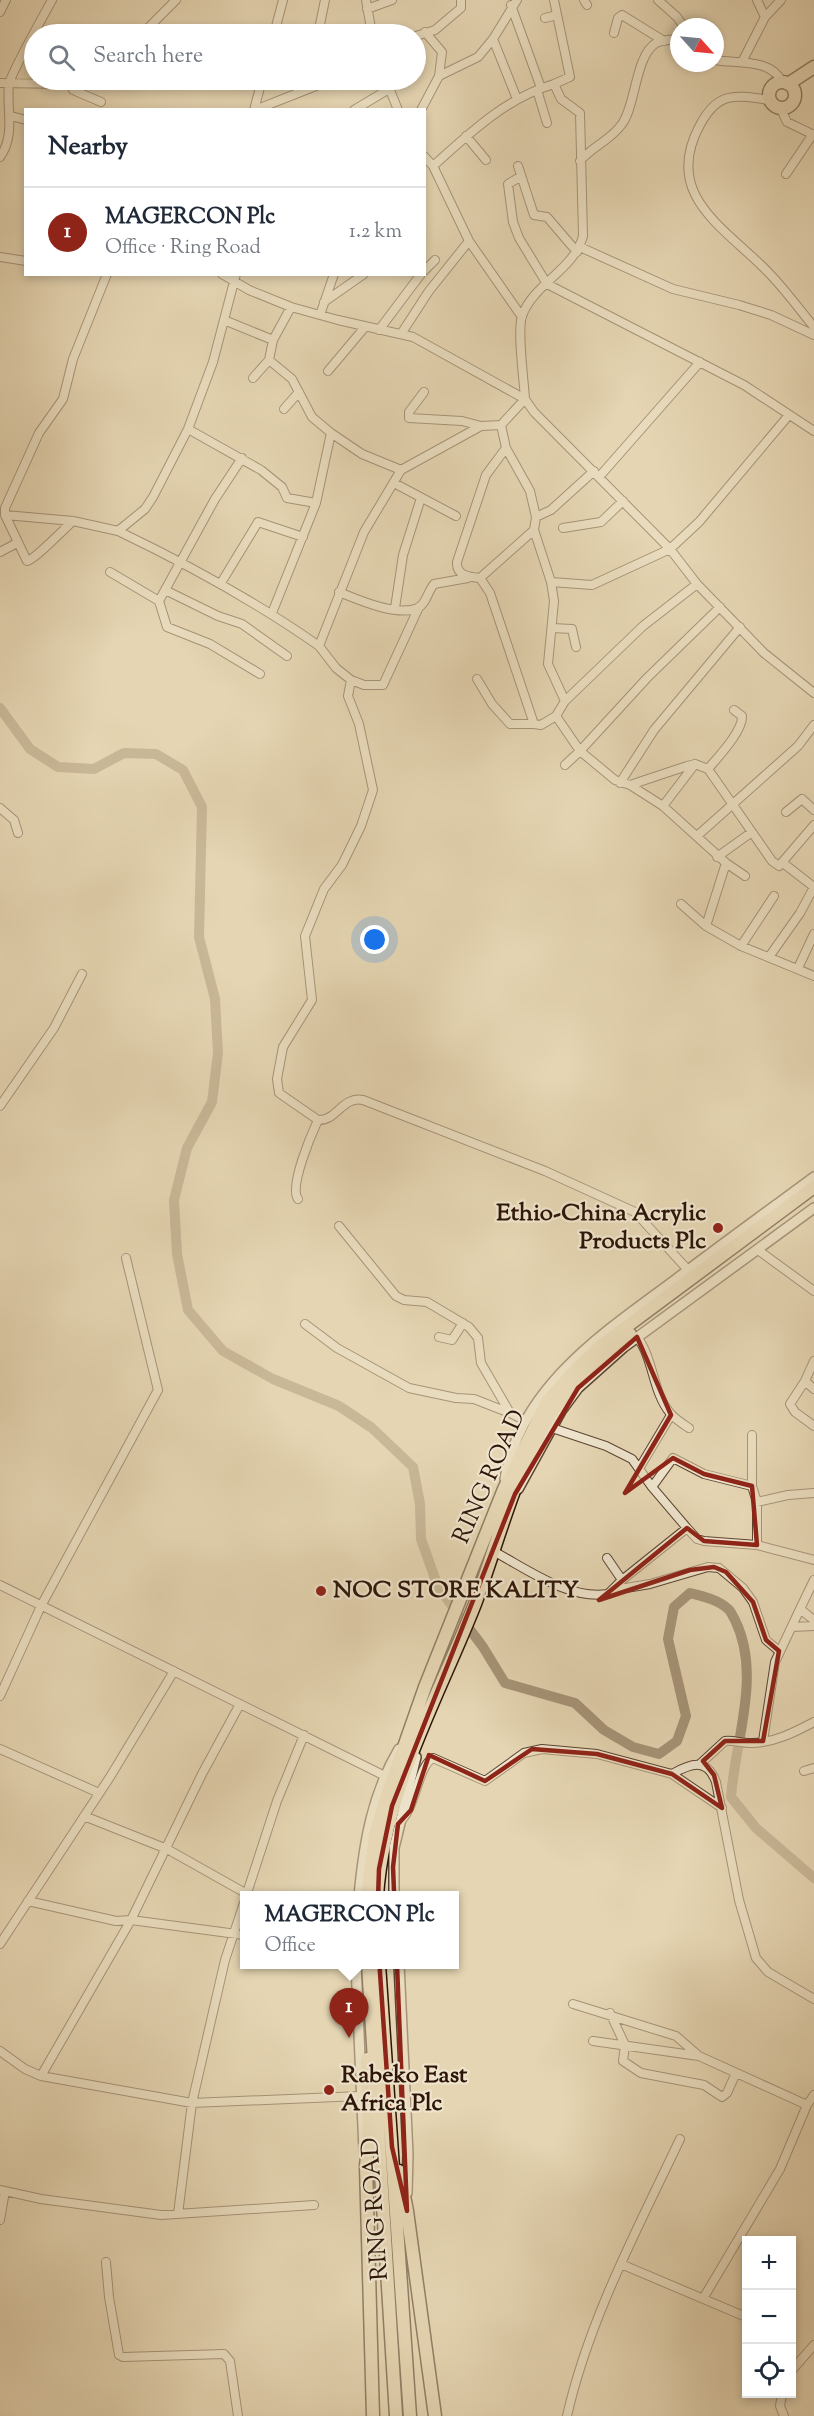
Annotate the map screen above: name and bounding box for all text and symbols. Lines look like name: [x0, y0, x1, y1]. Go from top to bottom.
north arrow: [670, 18, 724, 72]
search box: [24, 24, 426, 90]
icon: search: [45, 41, 78, 74]
text: Search here: [93, 41, 203, 73]
text: Nearby: [48, 129, 128, 166]
text: MAGERCON Plc: [105, 202, 275, 234]
text: 1: [64, 218, 71, 247]
text: 1.2 km: [349, 218, 402, 247]
text: Office · Ring Road: [105, 234, 261, 263]
your location: [360, 925, 389, 954]
place label: Ethio-China Acrylic Products Plc: [496, 1197, 706, 1259]
marker: Ethio-China Acrylic Products Plc: [711, 1221, 725, 1235]
street label: RING ROAD: [445, 1405, 535, 1549]
place label: NOC STORE KALITY: [333, 1574, 580, 1608]
marker: NOC STORE KALITY: [314, 1584, 328, 1598]
popup: [240, 1891, 459, 1969]
text: MAGERCON Plc: [264, 1900, 435, 1932]
text: Office: [264, 1932, 316, 1961]
pin: 1: [330, 1988, 368, 2038]
place label: Rabeko East Africa Plc: [341, 2059, 468, 2121]
marker: Rabeko East Africa Plc: [322, 2083, 336, 2097]
street label: RING ROAD: [354, 2136, 398, 2282]
map controls: [742, 2236, 796, 2398]
button: +: [742, 2236, 796, 2290]
button: −: [742, 2290, 796, 2344]
button: locate: [742, 2344, 796, 2398]

